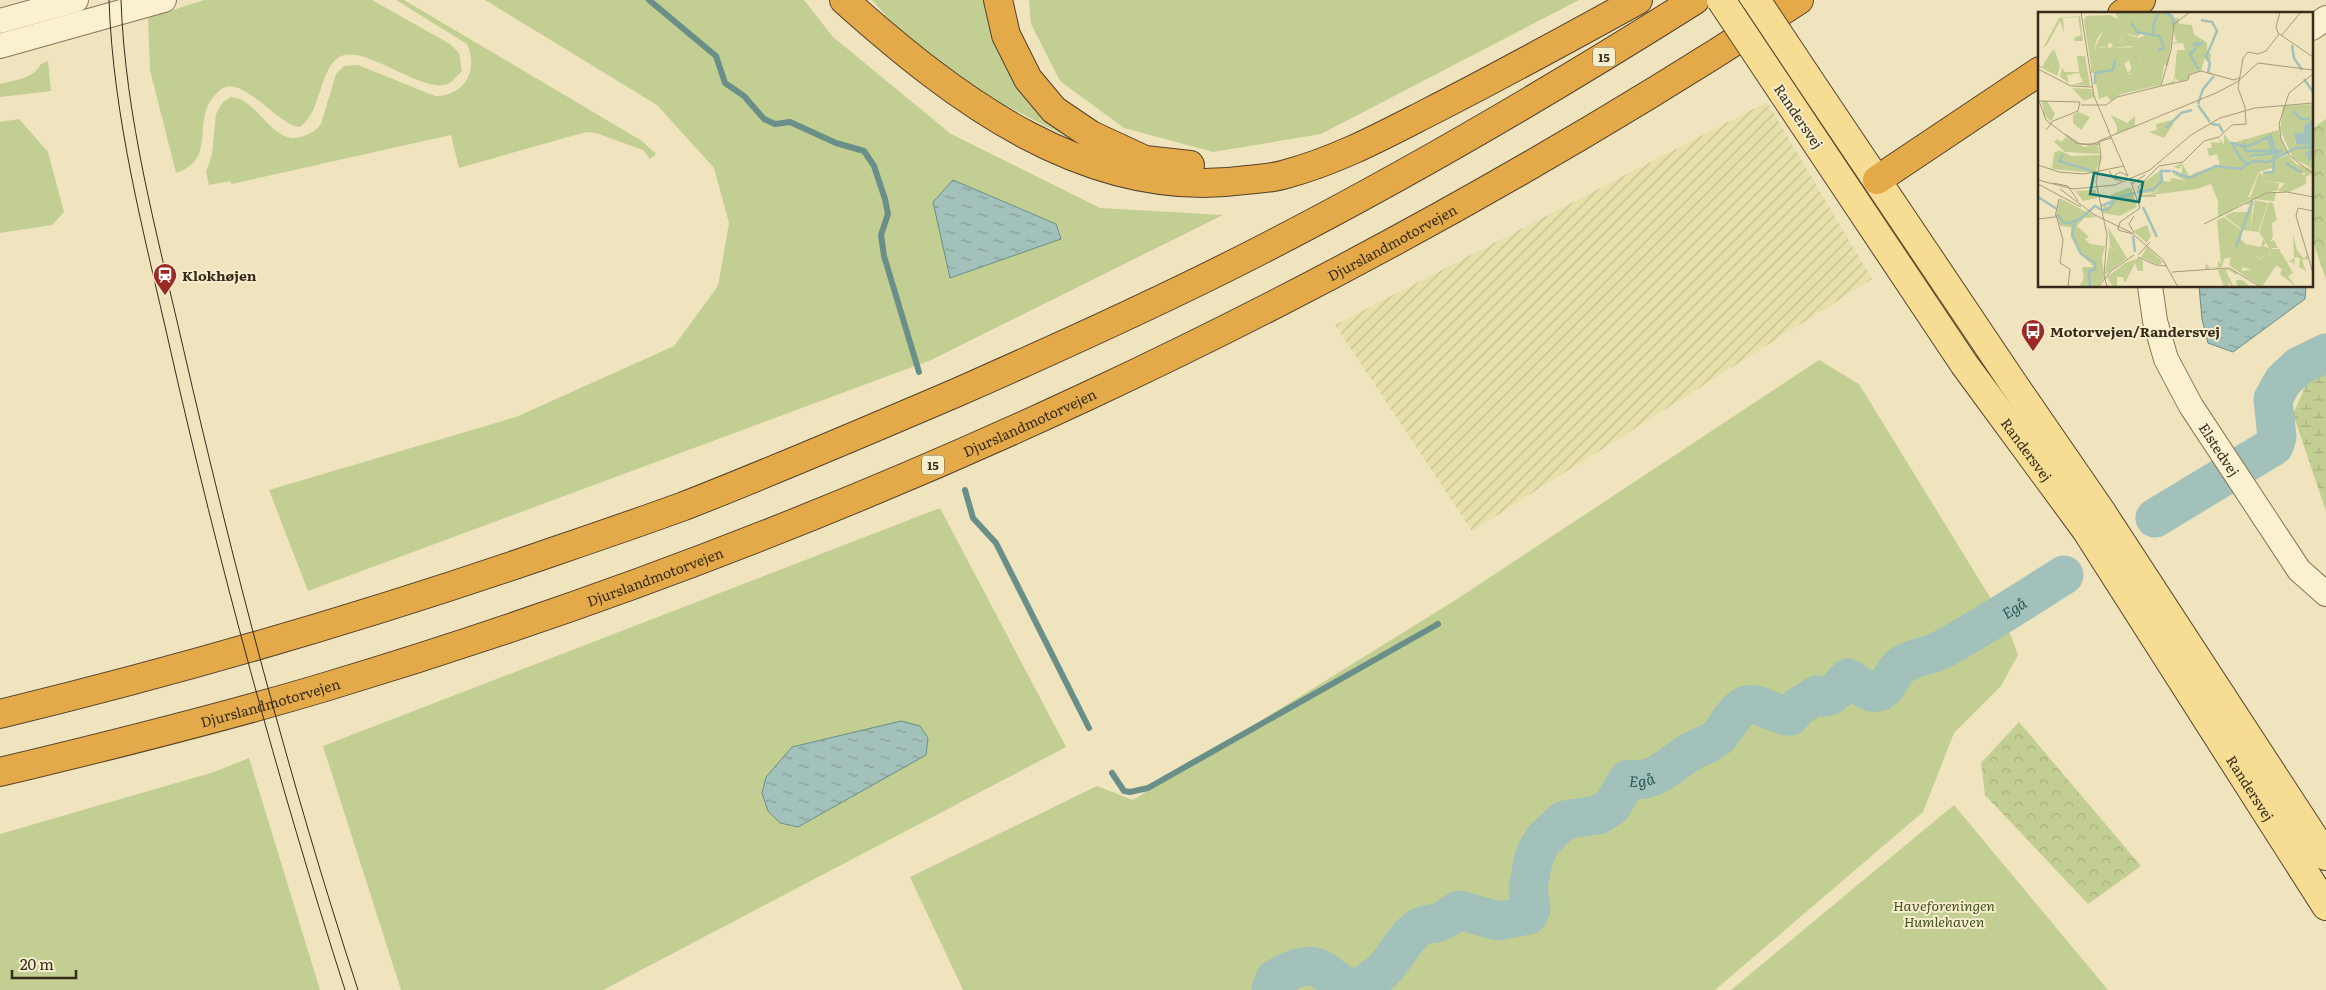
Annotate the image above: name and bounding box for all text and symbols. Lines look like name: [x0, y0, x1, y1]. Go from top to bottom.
inset map: [2038, 12, 2314, 288]
road number: 15: [1593, 48, 1615, 66]
street label: Randersvej: [1770, 80, 1828, 152]
street label: Djurslandmotorvejen: [1324, 199, 1460, 285]
station icon: Klokhøjen: [152, 262, 178, 296]
place label: Klokhøjen: [182, 265, 257, 285]
bus stop icon: Motorvejen/Randersvej: [2020, 318, 2046, 352]
place label: Motorvejen/Randersvej: [2050, 321, 2220, 341]
street label: Djurslandmotorvejen: [960, 383, 1099, 461]
street label: Randersvej: [1997, 414, 2057, 485]
street label: Elstedvej: [2195, 419, 2244, 480]
road number: 15: [922, 456, 944, 474]
street label: Djurslandmotorvejen: [584, 542, 726, 611]
water label: Egå: [1997, 590, 2031, 624]
street label: Djurslandmotorvejen: [198, 673, 342, 732]
street label: Randersvej: [2222, 751, 2279, 825]
water label: Egå: [1628, 765, 1658, 792]
park label: Haveforeningen Humlehaven: [1893, 895, 1996, 931]
scale bar: [12, 948, 76, 980]
text: 20 m: [20, 952, 54, 975]

